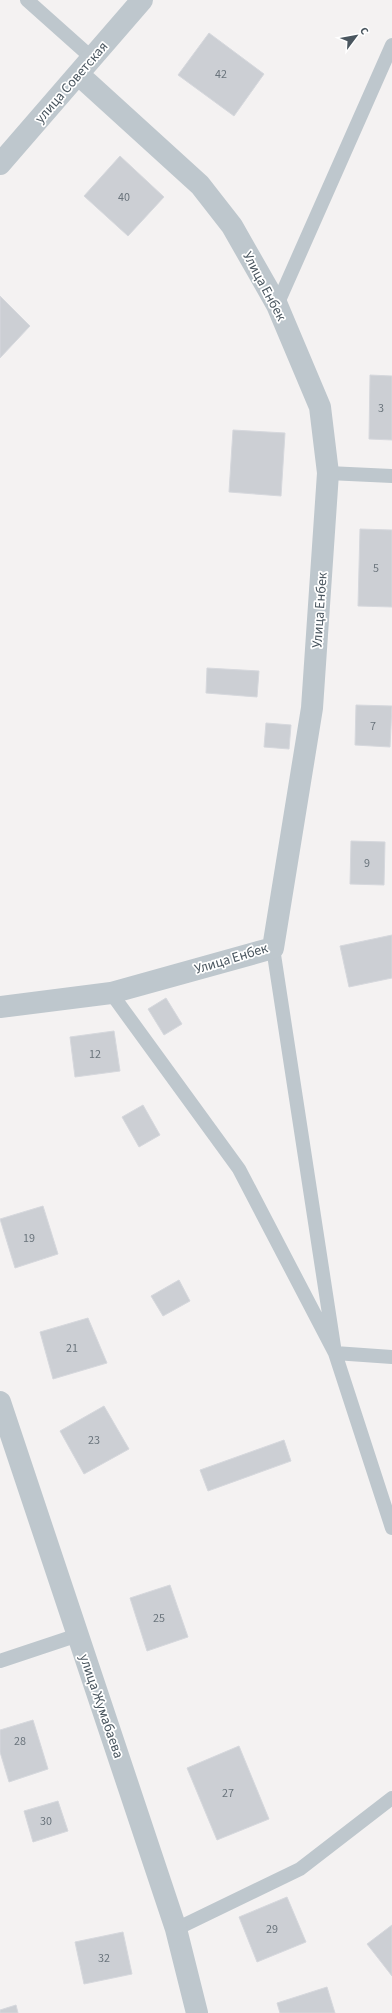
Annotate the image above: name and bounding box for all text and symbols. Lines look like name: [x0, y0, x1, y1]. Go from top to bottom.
north arrow: [336, 16, 376, 56]
text: С: [356, 24, 372, 38]
street label: улица Советская: [31, 37, 113, 128]
house number: 42: [215, 66, 227, 83]
house number: 40: [118, 189, 130, 206]
street label: Улица Енбек: [237, 248, 291, 325]
house number: 3: [378, 400, 384, 417]
house number: 5: [373, 560, 379, 577]
street label: Улица Енбек: [307, 571, 333, 649]
house number: 7: [370, 718, 376, 735]
house number: 9: [364, 855, 370, 872]
street label: Улица Енбек: [192, 938, 271, 980]
house number: 12: [89, 1046, 101, 1063]
house number: 19: [23, 1230, 35, 1247]
house number: 21: [66, 1340, 78, 1357]
house number: 23: [88, 1432, 100, 1449]
house number: 25: [153, 1610, 165, 1627]
street label: улица Жумабаева: [74, 1652, 128, 1761]
house number: 28: [14, 1733, 26, 1750]
house number: 27: [222, 1785, 234, 1802]
house number: 30: [40, 1813, 52, 1830]
house number: 29: [266, 1921, 278, 1938]
house number: 32: [98, 1950, 110, 1967]

